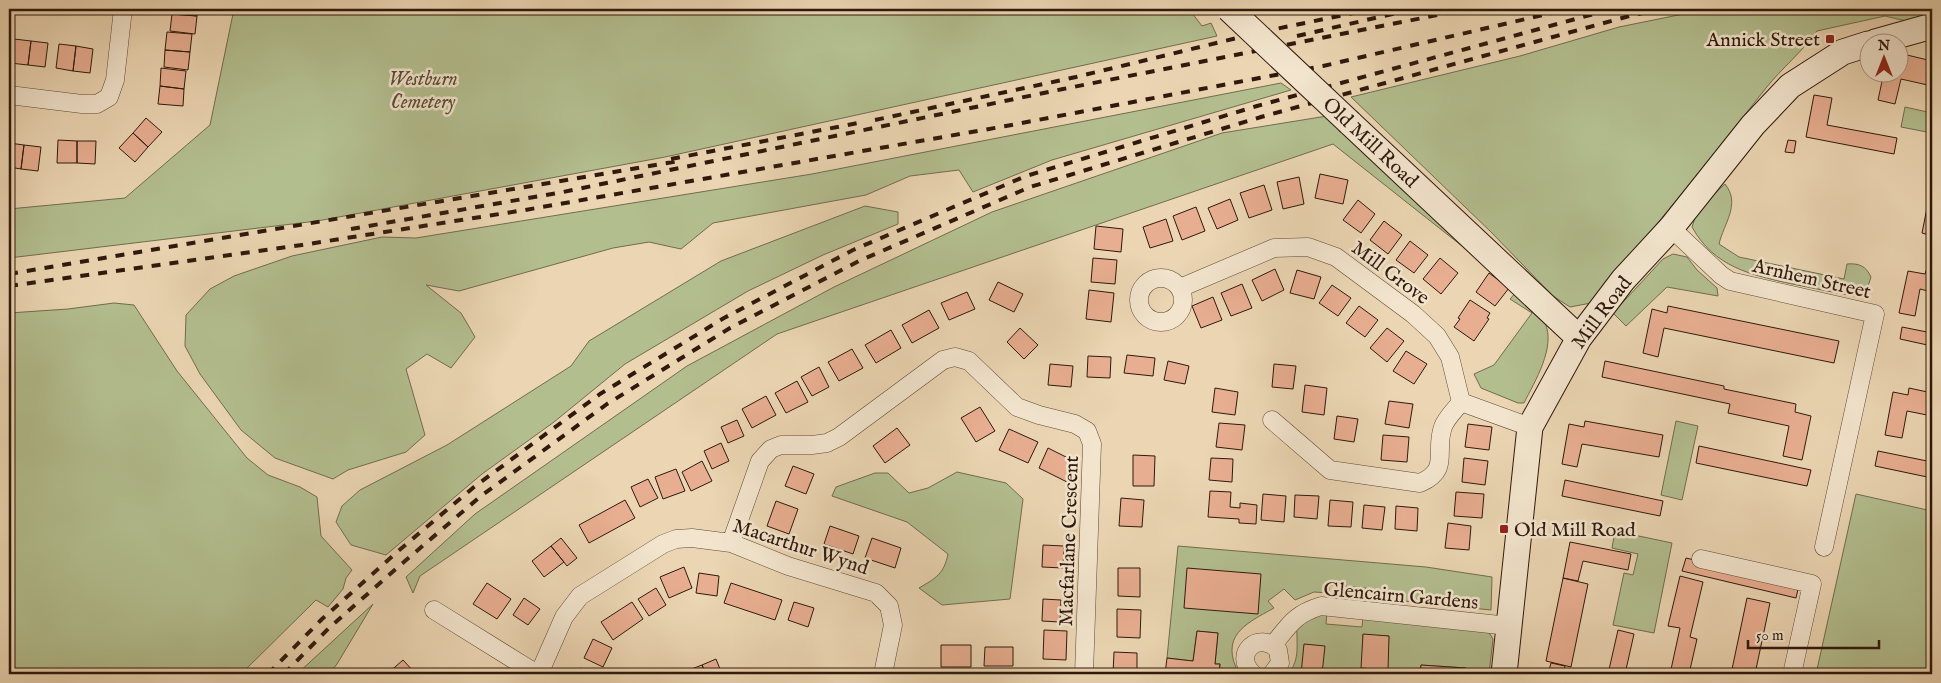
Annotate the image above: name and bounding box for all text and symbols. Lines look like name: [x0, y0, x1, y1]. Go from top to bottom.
place label: Annick Street: [1706, 28, 1820, 53]
north arrow: [1858, 32, 1908, 82]
marker: Annick Street: [1824, 33, 1836, 45]
text: N: [1877, 37, 1890, 55]
park label: Westburn Cemetery: [388, 67, 458, 115]
street label: Old Mill Road: [1317, 92, 1423, 194]
street label: Mill Grove: [1346, 236, 1434, 311]
street label: Arnhem Street: [1749, 253, 1873, 305]
street label: Mill Road: [1567, 271, 1638, 354]
street label: Macfarlane Crescent: [1054, 455, 1085, 627]
street label: Macarthur Wynd: [729, 514, 872, 581]
place label: Old Mill Road: [1514, 518, 1636, 543]
marker: Old Mill Road: [1498, 523, 1510, 535]
street label: Glencairn Gardens: [1322, 577, 1479, 616]
scale bar: [1748, 618, 1880, 650]
text: 50 m: [1756, 626, 1784, 645]

